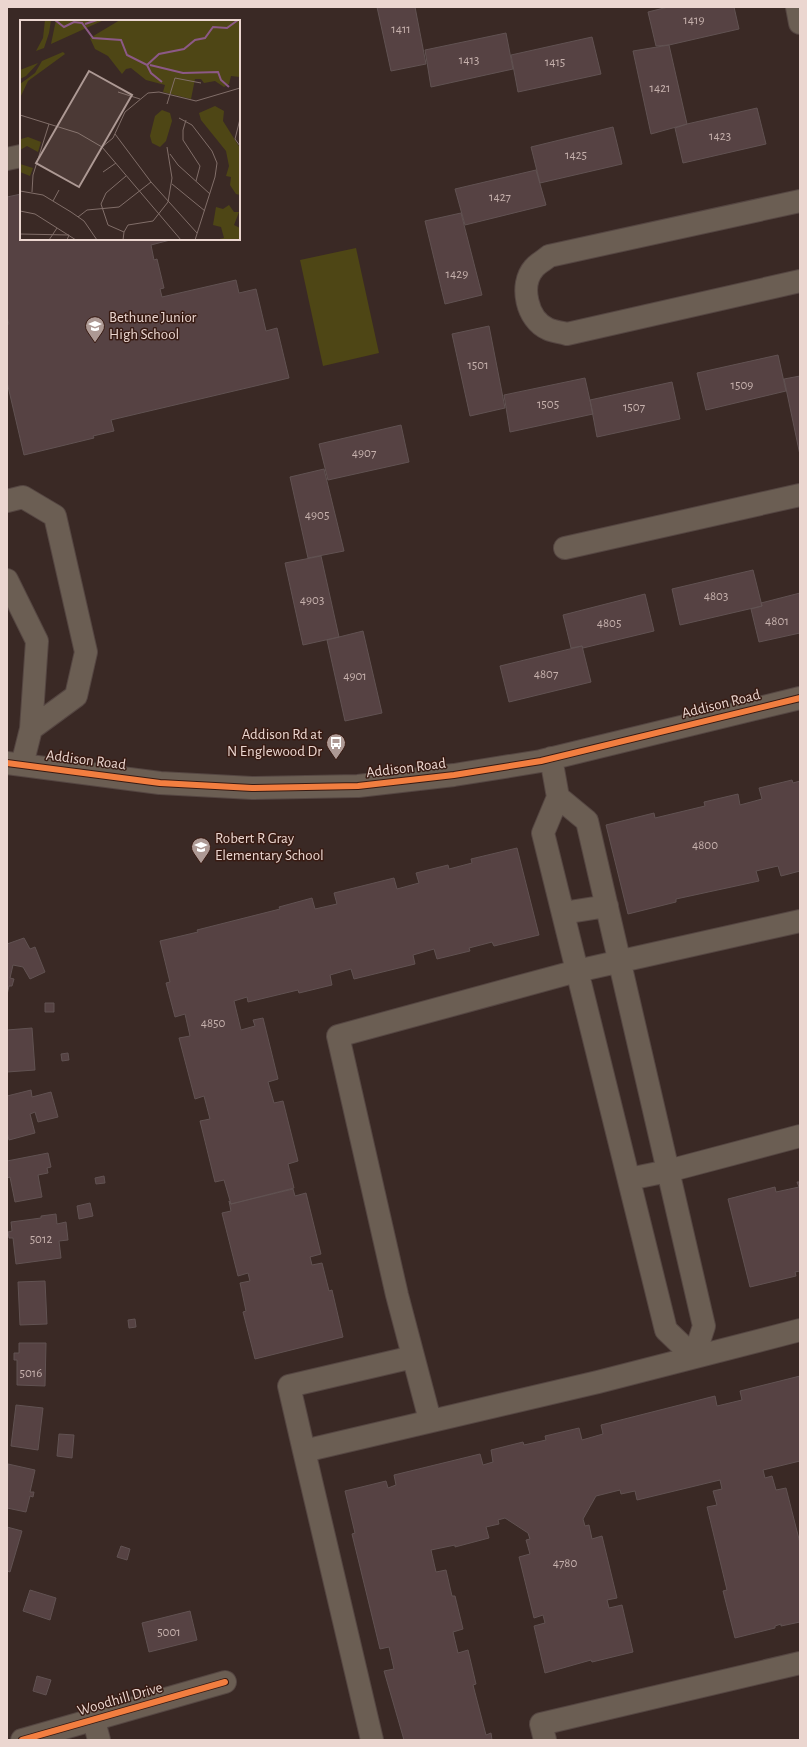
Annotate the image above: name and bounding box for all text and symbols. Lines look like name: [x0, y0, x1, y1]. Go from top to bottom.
house number: 1419: [683, 14, 705, 27]
inset map: [20, 20, 240, 240]
house number: 1411: [391, 23, 411, 36]
house number: 1413: [459, 54, 479, 67]
house number: 1415: [545, 56, 565, 69]
house number: 1421: [649, 82, 671, 95]
house number: 1423: [709, 130, 731, 143]
house number: 1425: [565, 149, 587, 162]
house number: 1427: [489, 191, 512, 204]
house number: 1429: [446, 268, 468, 281]
place label: Bethune Junior High School: [109, 310, 197, 342]
school or university icon: Bethune Junior High School: [84, 315, 106, 343]
house number: 1501: [467, 359, 489, 372]
house number: 1509: [731, 379, 753, 392]
house number: 1505: [537, 398, 559, 411]
house number: 1507: [623, 401, 646, 414]
house number: 4907: [352, 447, 377, 460]
house number: 4905: [305, 509, 329, 522]
house number: 4803: [704, 590, 728, 603]
house number: 4903: [300, 594, 324, 607]
house number: 4801: [765, 615, 789, 628]
house number: 4805: [597, 617, 621, 630]
house number: 4807: [534, 668, 559, 681]
house number: 4901: [343, 670, 367, 683]
street label: Addison Road: [680, 687, 762, 721]
place label: Addison Rd at N Englewood Dr: [227, 727, 322, 759]
bus stop icon: Addison Rd at N Englewood Dr: [325, 732, 347, 760]
street label: Addison Road: [45, 748, 127, 772]
street label: Addison Road: [365, 756, 447, 780]
place label: Robert R Gray Elementary School: [215, 831, 324, 863]
school or university icon: Robert R Gray Elementary School: [190, 836, 212, 864]
house number: 4800: [692, 839, 718, 852]
house number: 4850: [201, 1017, 225, 1030]
house number: 5012: [30, 1233, 52, 1246]
house number: 5016: [20, 1367, 42, 1380]
house number: 4780: [553, 1557, 577, 1570]
house number: 5001: [157, 1626, 181, 1639]
street label: Woodhill Drive: [76, 1680, 164, 1718]

